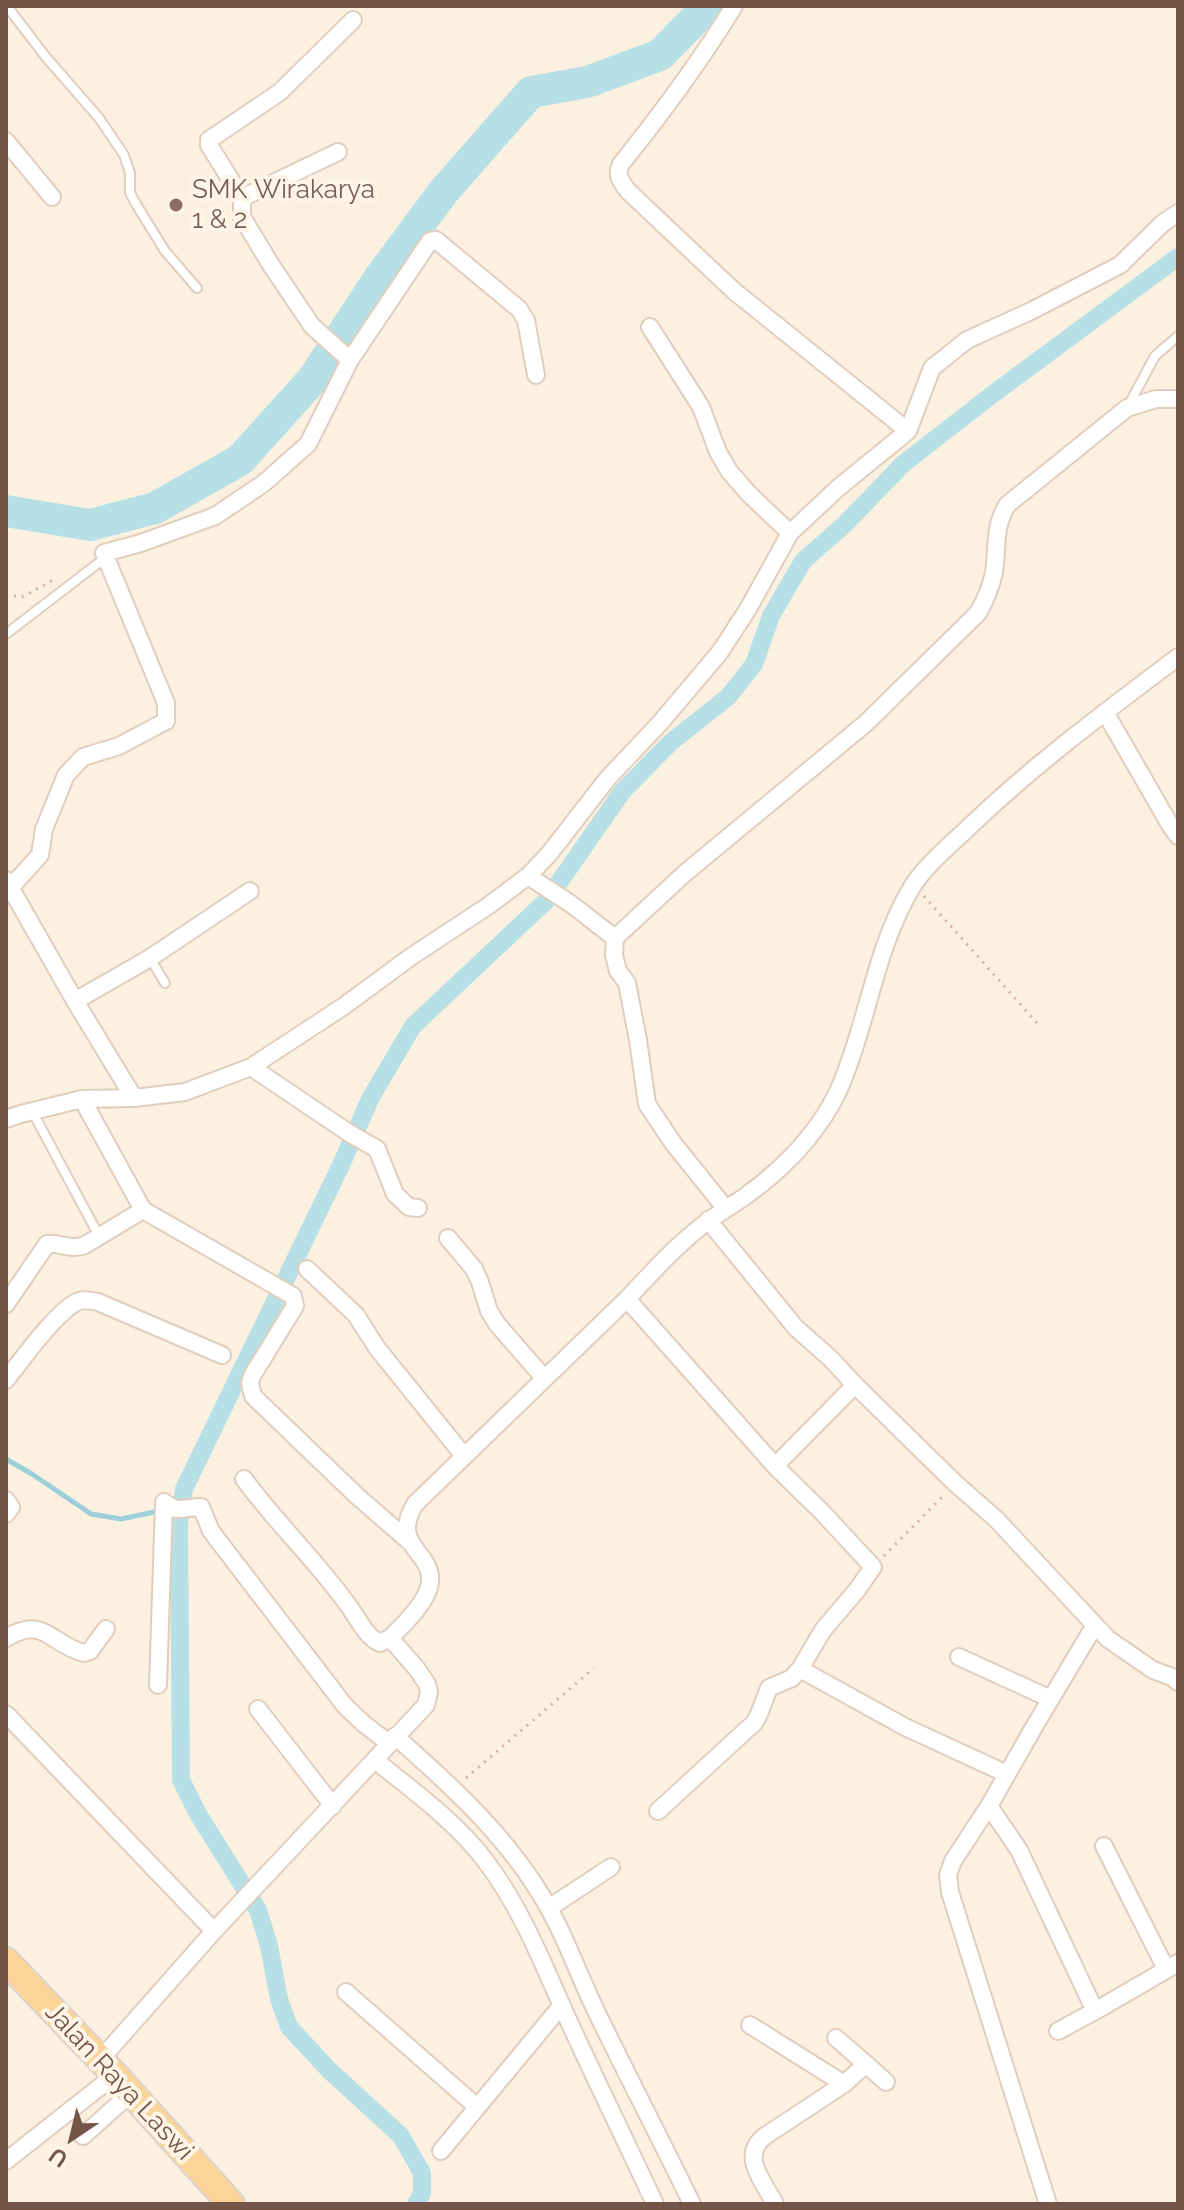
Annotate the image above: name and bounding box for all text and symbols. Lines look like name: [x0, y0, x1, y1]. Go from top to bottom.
place label: SMK Wirakarya 1 & 2: [192, 174, 375, 236]
marker: SMK Wirakarya 1 & 2: [167, 196, 185, 214]
street label: Jalan Raya Laswi: [38, 1997, 200, 2167]
north arrow: [32, 2098, 112, 2178]
text: U: [44, 2142, 72, 2173]

